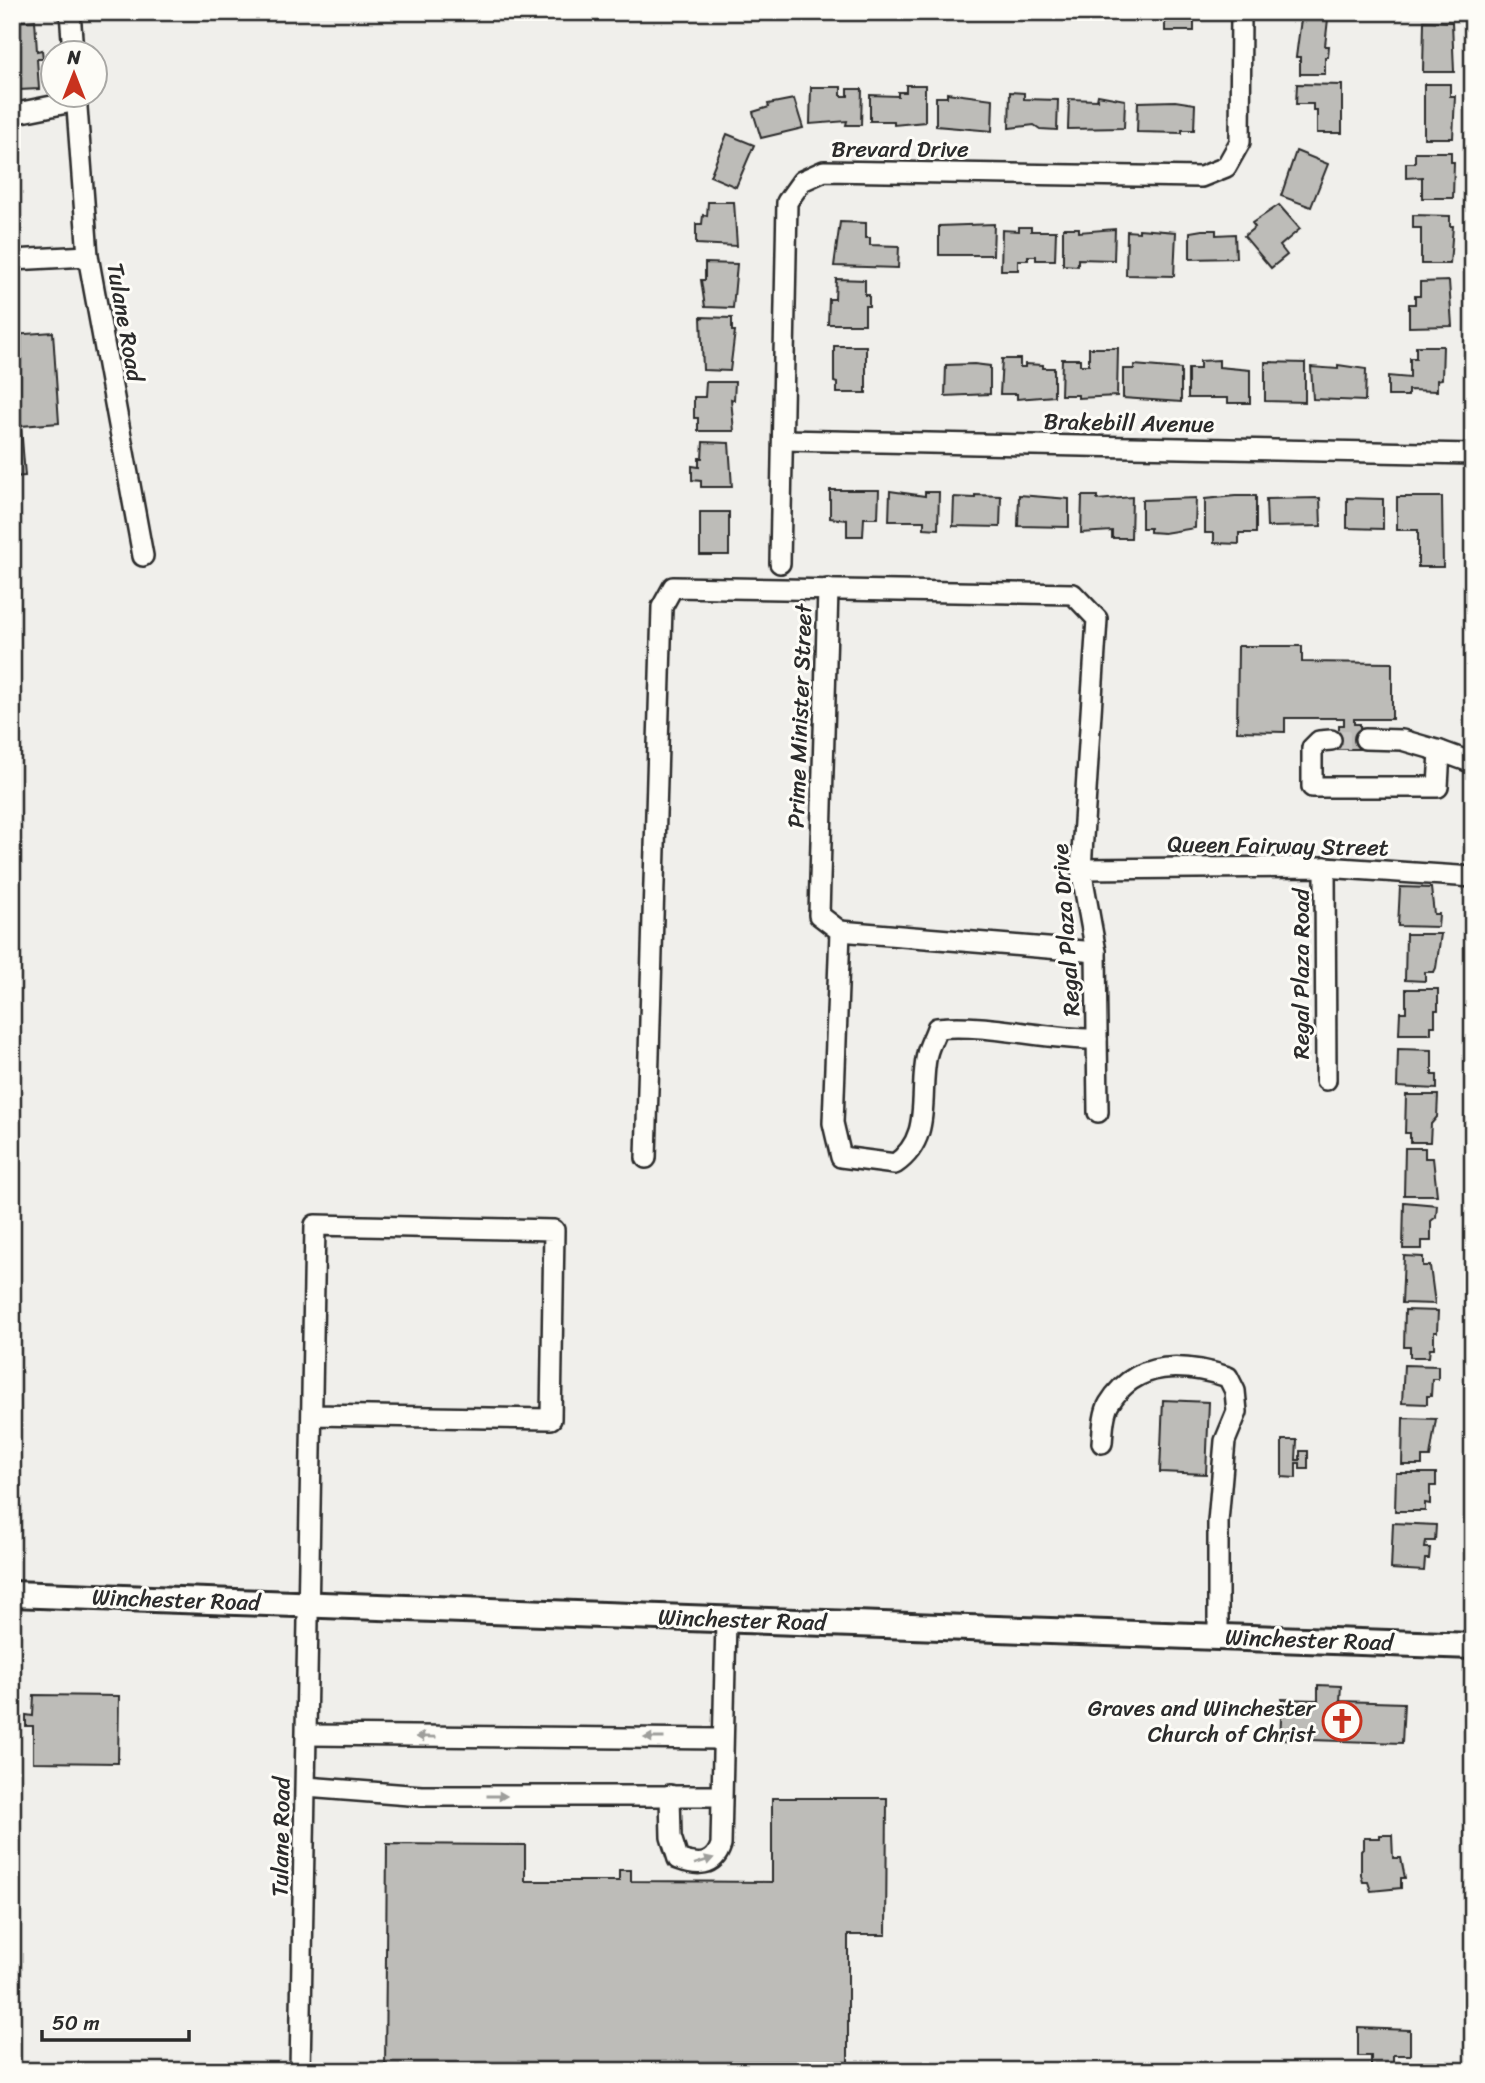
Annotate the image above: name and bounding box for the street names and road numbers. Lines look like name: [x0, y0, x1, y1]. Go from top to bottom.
street label: Brevard Drive: [831, 129, 969, 170]
street label: Tulane Road: [94, 259, 156, 386]
street label: Brakebill Avenue: [1043, 401, 1215, 445]
street label: Prime Minister Street: [776, 602, 824, 829]
street label: Queen Fairway Street: [1167, 824, 1389, 868]
street label: Regal Plaza Drive: [1040, 842, 1092, 1018]
street label: Regal Plaza Road: [1281, 887, 1322, 1059]
street label: Winchester Road: [91, 1577, 263, 1623]
street label: Winchester Road: [657, 1597, 829, 1643]
street label: Winchester Road: [1224, 1617, 1396, 1663]
street label: Tulane Road: [259, 1775, 303, 1897]

